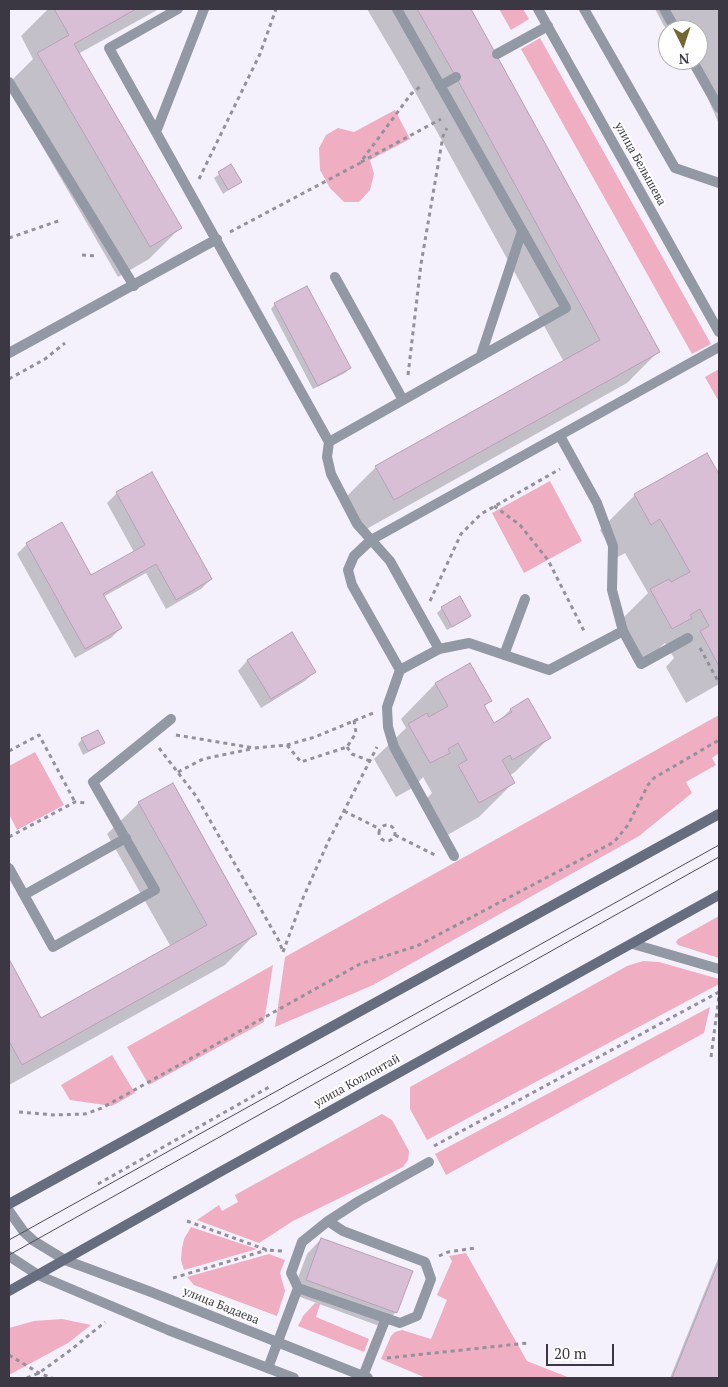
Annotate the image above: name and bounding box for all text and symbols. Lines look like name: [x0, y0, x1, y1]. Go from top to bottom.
north arrow: [658, 20, 708, 70]
text: N: [678, 50, 690, 69]
street label: улица Белышева: [611, 120, 669, 208]
street label: улица Коллонтай: [312, 1051, 402, 1111]
street label: улица Бадаева: [181, 1284, 261, 1328]
scale bar: [548, 1334, 616, 1366]
text: 20 m: [554, 1343, 587, 1363]

